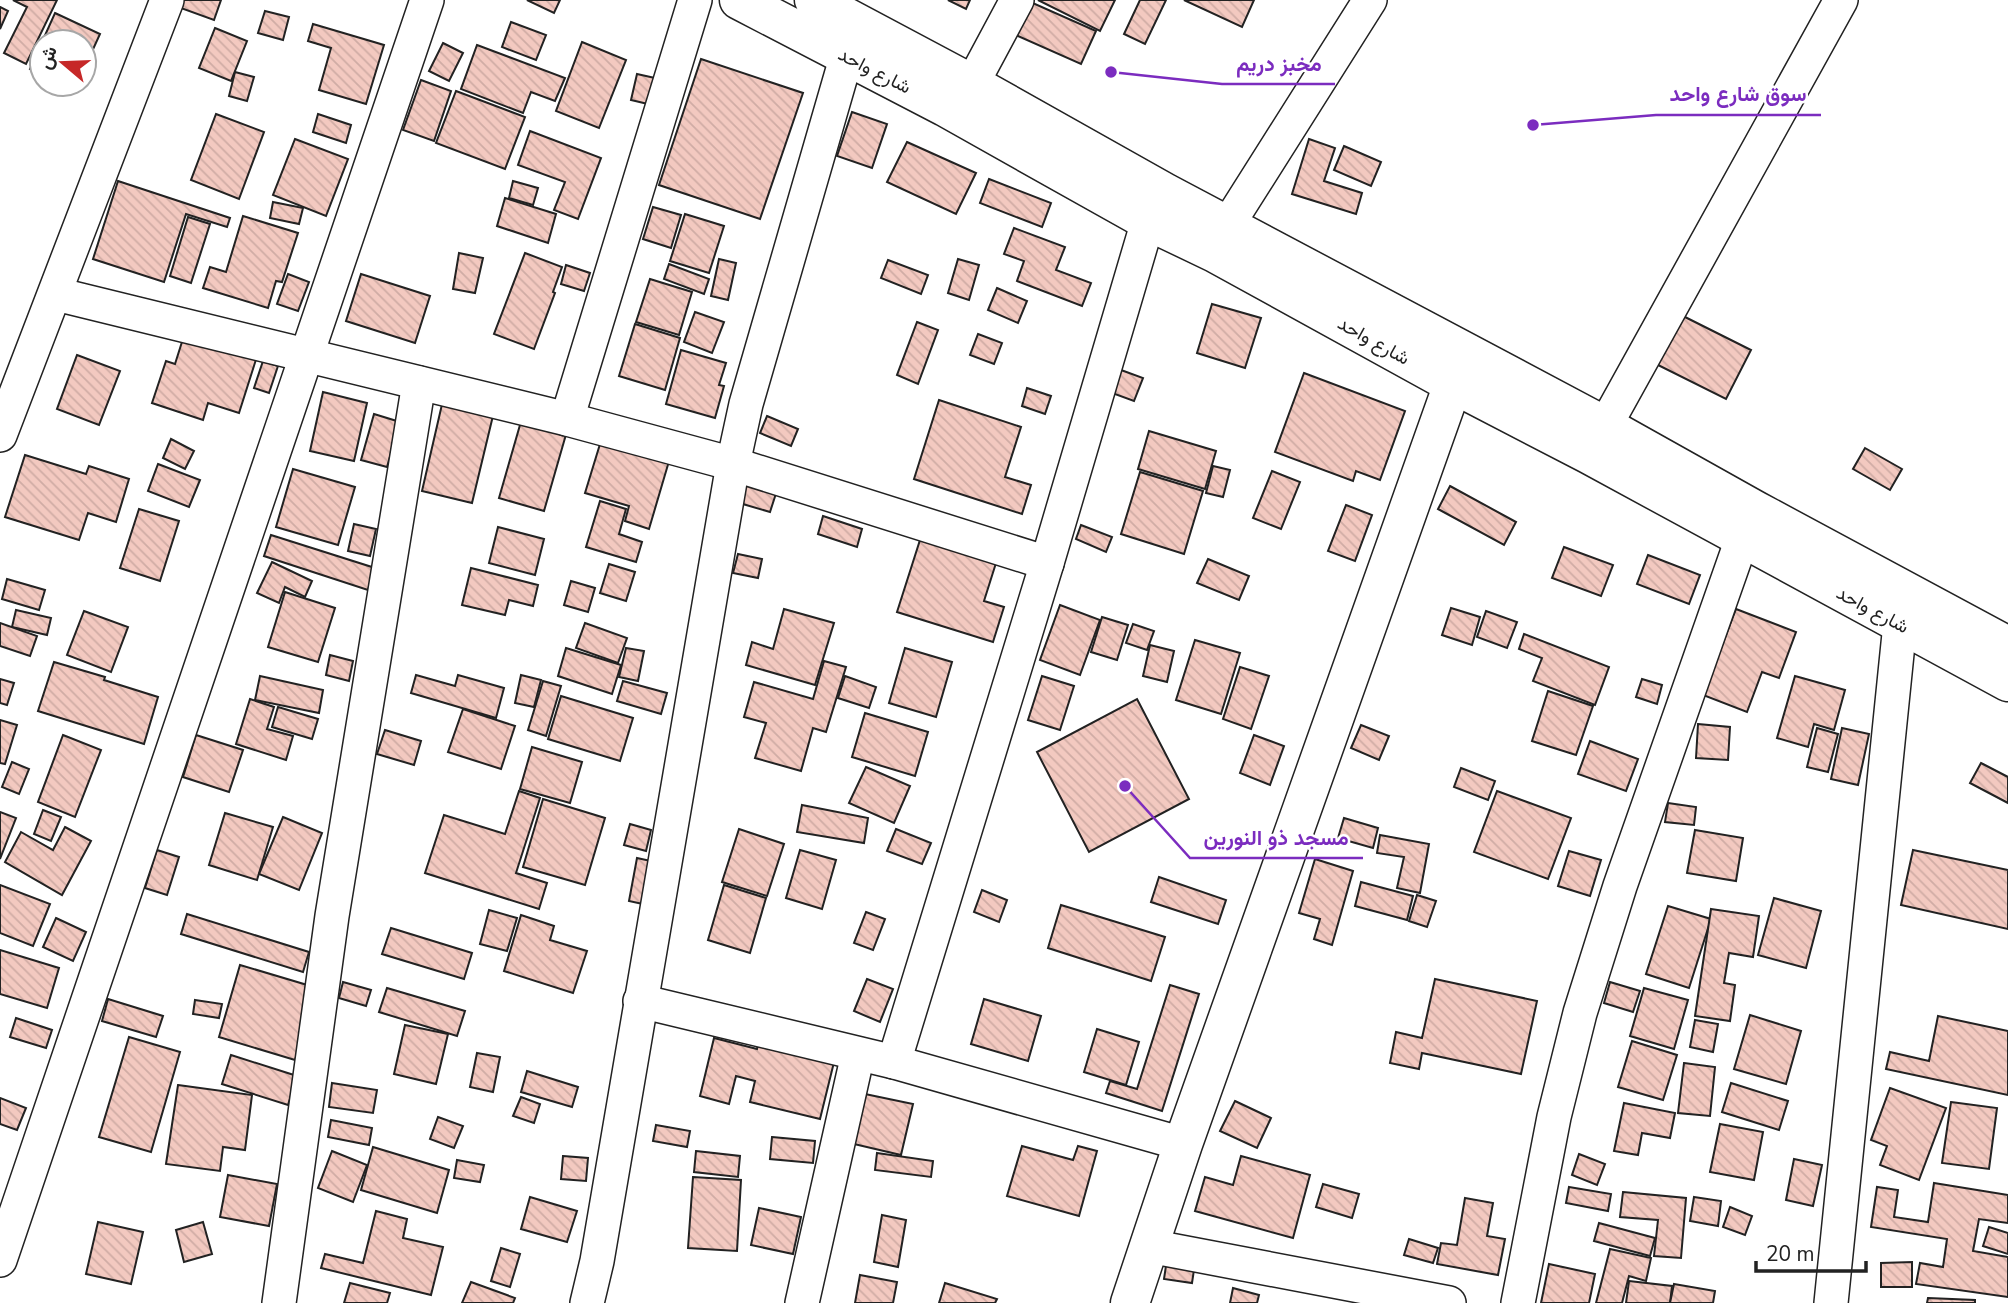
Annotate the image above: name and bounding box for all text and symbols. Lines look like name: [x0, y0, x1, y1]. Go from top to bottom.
north arrow: [28, 28, 98, 98]
street label: شارع واحد: [834, 41, 916, 100]
callout: مخبز دريم: [1222, 42, 1335, 84]
text: ش: [32, 43, 64, 73]
text: مخبز دريم: [1236, 50, 1322, 78]
callout: سوق شارع واحد: [1656, 73, 1821, 115]
text: سوق شارع واحد: [1670, 80, 1806, 108]
street label: شارع واحد: [1333, 310, 1414, 371]
street label: شارع واحد: [1832, 580, 1913, 640]
callout: مسجد ذو النورين: [1190, 816, 1363, 858]
text: مسجد ذو النورين: [1203, 824, 1349, 852]
scale bar: [1756, 1230, 1866, 1274]
text: 20 m: [1766, 1240, 1815, 1268]

